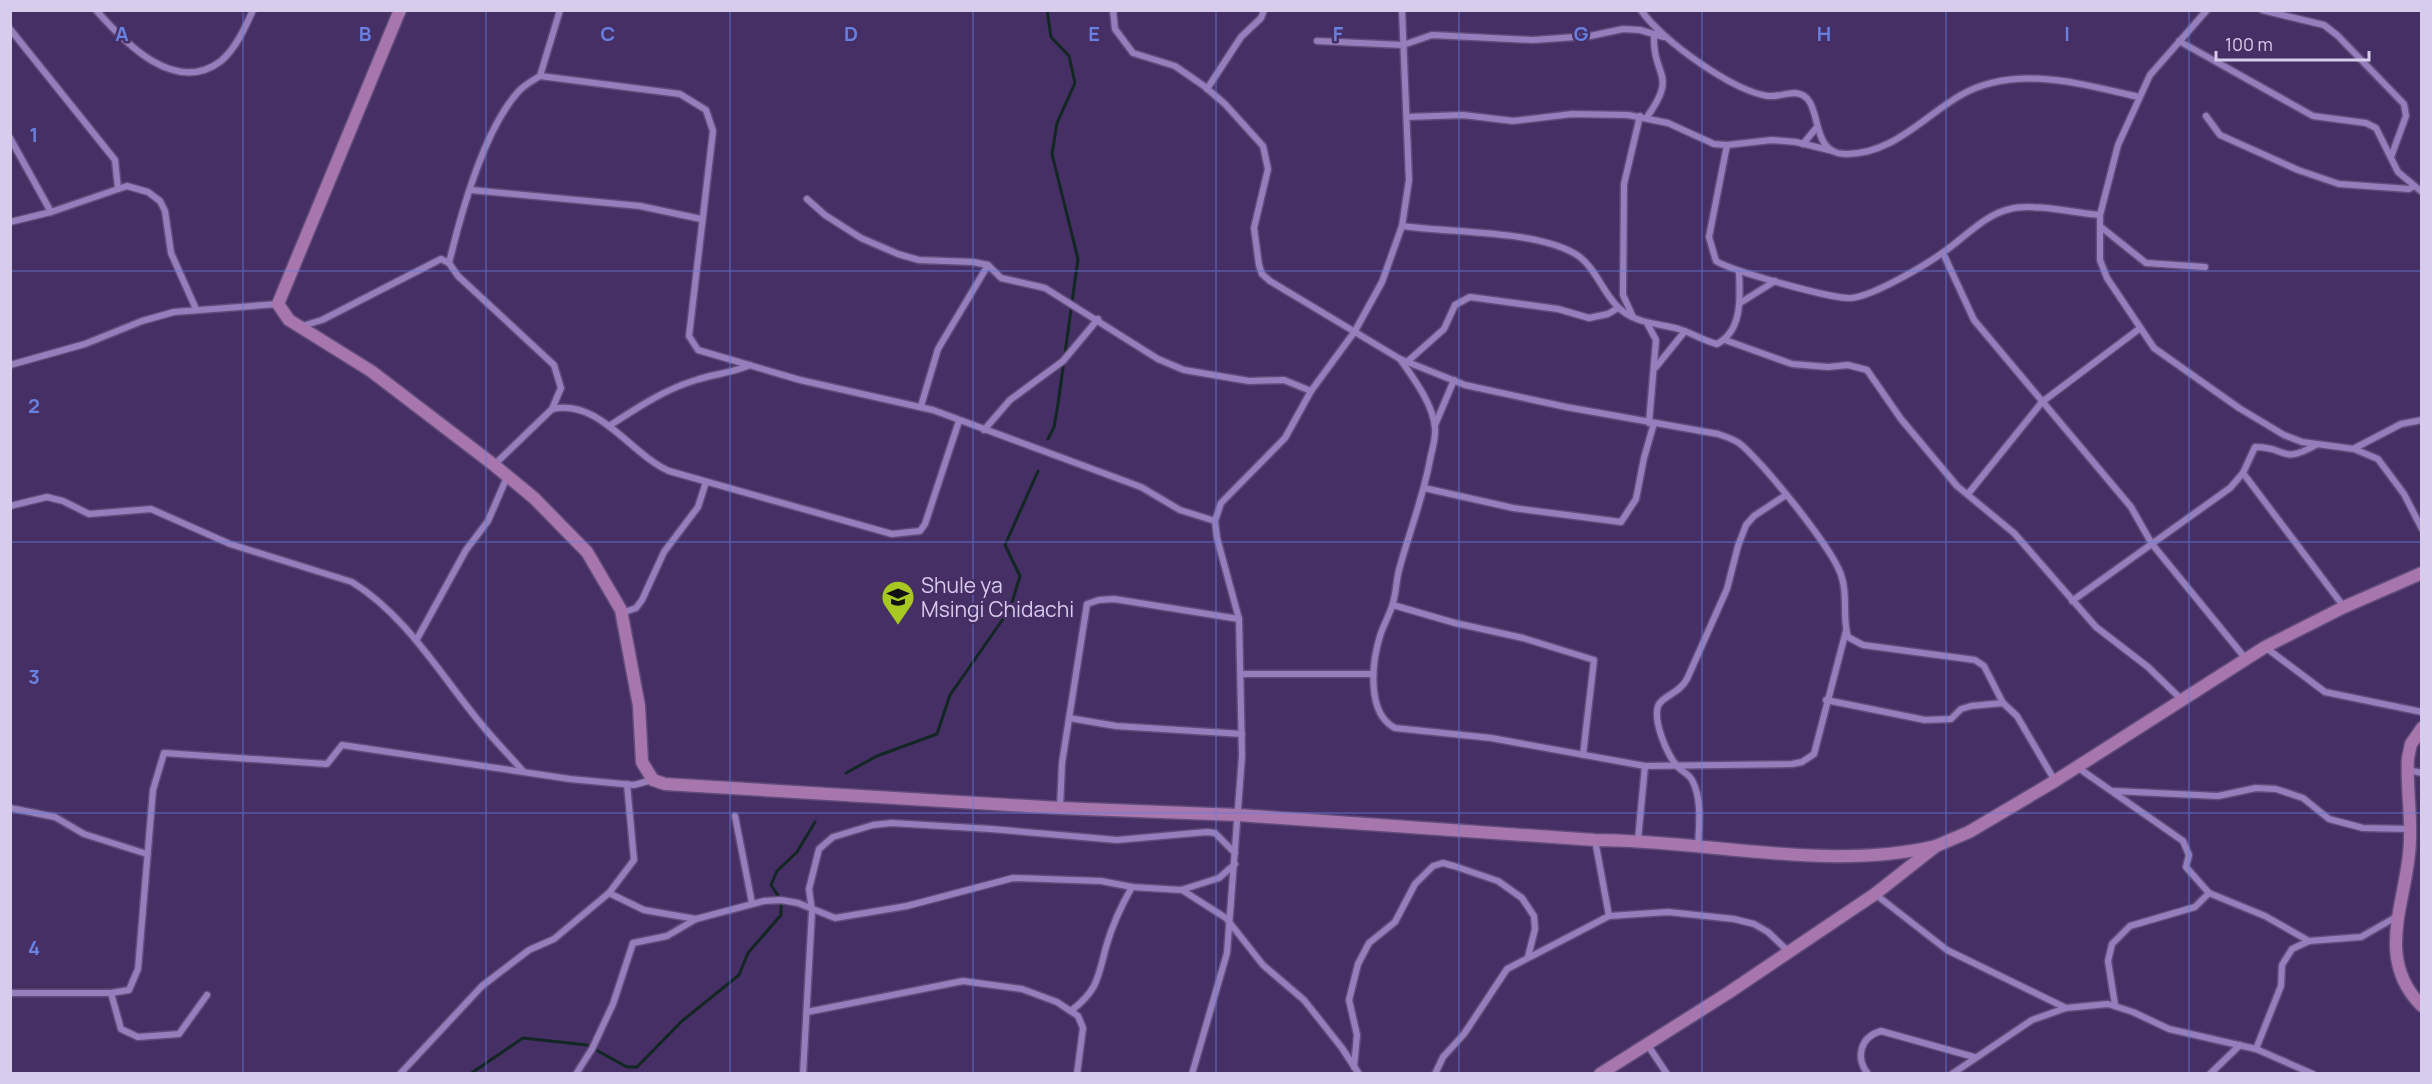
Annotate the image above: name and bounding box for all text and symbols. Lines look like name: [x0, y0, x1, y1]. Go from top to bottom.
text: A: [115, 20, 129, 47]
text: B: [359, 20, 372, 47]
text: C: [601, 20, 615, 47]
text: D: [844, 20, 858, 47]
text: E: [1088, 20, 1100, 47]
text: F: [1333, 20, 1344, 47]
text: G: [1574, 20, 1589, 47]
text: H: [1817, 20, 1831, 47]
text: I: [2064, 20, 2070, 47]
scale bar: [2216, 24, 2369, 62]
text: 100 m: [2225, 32, 2273, 56]
text: 1: [30, 121, 38, 148]
text: 2: [28, 392, 40, 419]
place label: Shule ya Msingi Chidachi: [921, 571, 1074, 623]
school or university icon: Shule ya Msingi Chidachi: [880, 579, 916, 626]
text: 3: [28, 663, 40, 690]
text: 4: [28, 934, 40, 961]

